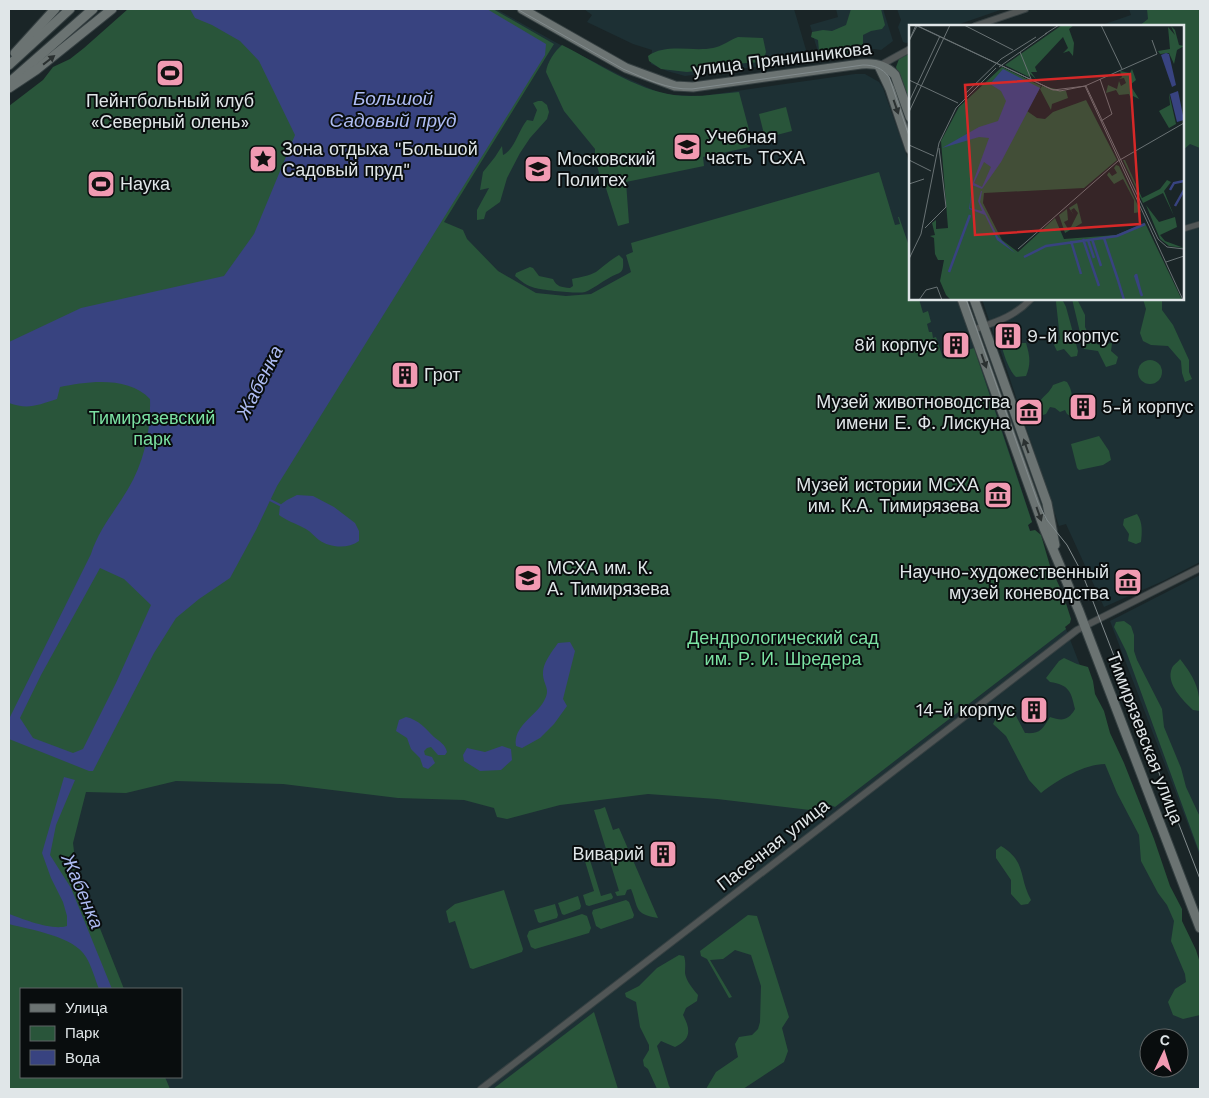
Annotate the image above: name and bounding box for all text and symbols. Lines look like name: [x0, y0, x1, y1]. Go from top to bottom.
inset map: [909, 25, 1184, 300]
street label: улица Прянишникова: [691, 37, 874, 80]
one-way arrow: [42, 55, 55, 66]
sports icon: Пейнтбольный клуб «Северный олень»: [155, 58, 185, 88]
water label: Большой Садовый пруд: [330, 87, 456, 132]
place label: Пейнтбольный клуб «Северный олень»: [86, 90, 254, 132]
one-way arrow: [893, 99, 900, 114]
place label: Учебная часть ТСХА: [706, 126, 805, 168]
school or university icon: Учебная часть ТСХА: [672, 132, 702, 162]
place label: Зона отдыха "Большой Садовый пруд": [282, 138, 478, 180]
place icon: Зона отдыха "Большой Садовый пруд": [248, 144, 278, 174]
place label: Московский Политех: [557, 148, 656, 190]
school or university icon: Московский Политех: [523, 154, 553, 184]
sports icon: Наука: [86, 169, 116, 199]
place label: Наука: [120, 173, 171, 194]
building icon: 9-й корпус: [993, 321, 1023, 351]
place label: 9-й корпус: [1027, 325, 1119, 346]
building icon: 8й корпус: [941, 330, 971, 360]
place label: 8й корпус: [854, 334, 937, 355]
water label: Жабенка: [231, 342, 288, 424]
one-way arrow: [980, 354, 988, 369]
building icon: Грот: [390, 360, 420, 390]
place label: Грот: [424, 364, 461, 385]
place label: Музей животноводства имени Е. Ф. Лискуна: [816, 391, 1011, 433]
building icon: 5-й корпус: [1068, 392, 1098, 422]
place label: 5-й корпус: [1102, 396, 1194, 417]
museum icon: Музей животноводства имени Е. Ф. Лискуна: [1014, 397, 1044, 427]
park label: Тимирязевский парк: [89, 407, 215, 449]
one-way arrow: [1022, 438, 1030, 453]
place label: Музей истории МСХА им. К.А. Тимирязева: [796, 474, 980, 516]
museum icon: Музей истории МСХА им. К.А. Тимирязева: [983, 480, 1013, 510]
one-way arrow: [1035, 507, 1043, 522]
place label: МСХА им. К. А. Тимирязева: [547, 557, 671, 599]
place label: Научно-художественный музей коневодства: [899, 561, 1110, 603]
school or university icon: МСХА им. К. А. Тимирязева: [513, 563, 543, 593]
museum icon: Научно-художественный музей коневодства: [1113, 567, 1143, 597]
park label: Дендрологический сад им. Р. И. Шредера: [687, 627, 879, 669]
street label: Тимирязевская улица: [1103, 649, 1188, 828]
building icon: 14-й корпус: [1019, 695, 1049, 725]
place label: 14-й корпус: [916, 699, 1015, 720]
street label: Пасечная улица: [713, 794, 834, 895]
building icon: Виварий: [648, 839, 678, 869]
place label: Виварий: [572, 843, 644, 864]
water label: Жабенка: [56, 849, 109, 932]
legend: [20, 988, 182, 1078]
text: Улица: [65, 999, 108, 1017]
text: Парк: [65, 1024, 99, 1042]
north arrow: [1139, 1028, 1189, 1078]
text: С: [1159, 1032, 1171, 1048]
text: Вода: [65, 1049, 101, 1067]

